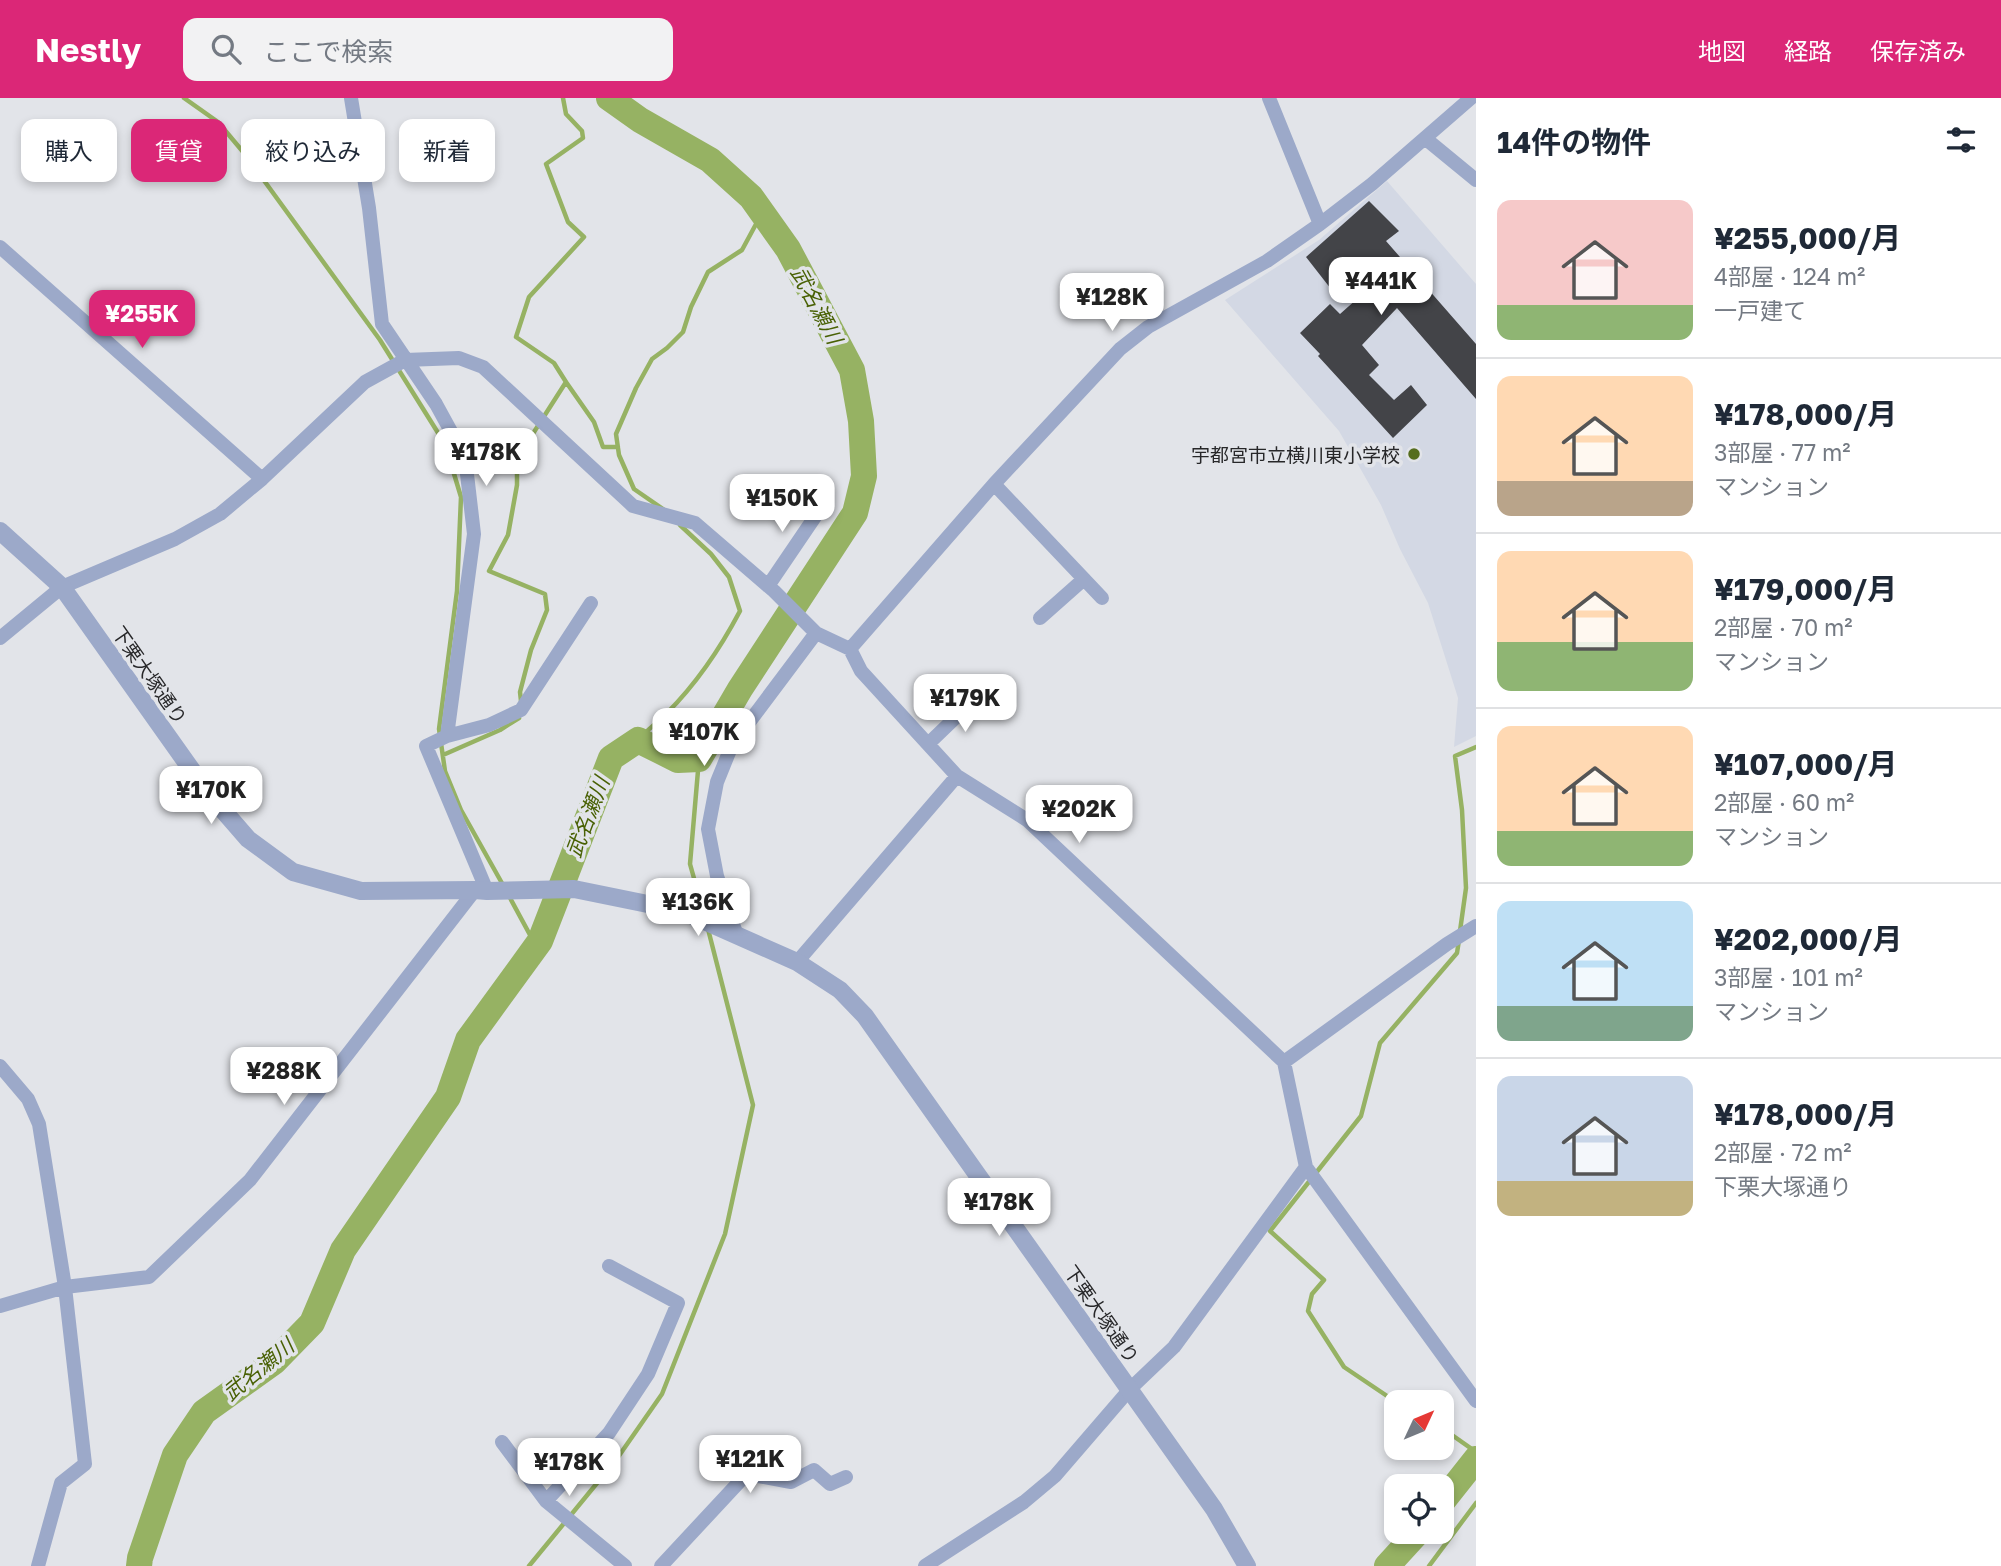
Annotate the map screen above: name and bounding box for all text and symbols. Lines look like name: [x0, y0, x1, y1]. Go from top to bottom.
search box: [183, 18, 673, 81]
text: Nestly: [35, 30, 141, 69]
icon: search: [207, 30, 245, 68]
text: ここで検索: [263, 36, 393, 67]
text: 地図: [1698, 36, 1746, 65]
text: 経路: [1784, 36, 1832, 65]
text: 保存済み: [1870, 36, 1966, 65]
chip: 購入: [21, 119, 117, 182]
chip: 賃貸: [131, 119, 227, 182]
chip: 絞り込み: [241, 119, 385, 182]
chip: 新着: [399, 119, 495, 182]
icon: filters: [1942, 121, 1980, 159]
text: 14件の物件: [1497, 124, 1651, 160]
text: ¥255,000/月: [1714, 220, 1901, 256]
icon: home: [1553, 228, 1637, 312]
pin: ¥441K: [1332, 258, 1430, 317]
water label: 武名瀬川: [786, 262, 849, 350]
text: 4部屋 · 124 m²: [1714, 262, 1865, 290]
text: ¥441K: [1345, 266, 1417, 294]
pin: ¥128K: [1063, 274, 1161, 333]
text: ¥128K: [1076, 282, 1148, 310]
pin: ¥255K: [93, 290, 191, 350]
text: 一戸建て: [1714, 296, 1806, 324]
text: ¥255K: [105, 299, 179, 327]
text: ¥178,000/月: [1714, 396, 1897, 432]
icon: home: [1553, 404, 1637, 488]
pin: ¥178K: [437, 428, 535, 488]
text: ¥178K: [451, 437, 521, 465]
text: 3部屋 · 77 m²: [1714, 438, 1851, 466]
place label: 宇都宮市立横川東小学校: [1191, 443, 1400, 466]
marker: 宇都宮市立横川東小学校: [1406, 446, 1422, 462]
text: マンション: [1714, 472, 1829, 500]
pin: ¥150K: [733, 474, 831, 534]
text: ¥150K: [746, 483, 818, 511]
text: ¥179,000/月: [1714, 571, 1897, 607]
icon: home: [1553, 579, 1637, 663]
text: 2部屋 · 70 m²: [1714, 613, 1853, 641]
street label: 下栗大塚通り: [108, 622, 192, 728]
text: マンション: [1714, 647, 1829, 675]
pin: ¥179K: [916, 674, 1014, 734]
text: ¥179K: [930, 683, 1000, 711]
pin: ¥107K: [655, 708, 753, 768]
text: ¥107K: [668, 717, 740, 745]
text: ¥107,000/月: [1714, 746, 1898, 782]
icon: home: [1553, 754, 1637, 838]
pin: ¥170K: [162, 766, 260, 826]
water label: 武名瀬川: [560, 771, 615, 861]
text: ¥170K: [175, 775, 247, 803]
pin: ¥202K: [1030, 786, 1128, 845]
text: 2部屋 · 60 m²: [1714, 788, 1854, 816]
text: ¥202K: [1042, 794, 1116, 822]
text: マンション: [1714, 822, 1829, 850]
pin: ¥136K: [649, 878, 747, 938]
text: ¥136K: [662, 887, 734, 915]
text: ¥202,000/月: [1714, 921, 1902, 957]
icon: home: [1553, 929, 1637, 1013]
text: 3部屋 · 101 m²: [1714, 963, 1863, 991]
text: マンション: [1714, 997, 1829, 1025]
pin: ¥288K: [235, 1048, 333, 1107]
text: ¥288K: [246, 1056, 322, 1084]
text: ¥178,000/月: [1714, 1096, 1897, 1132]
icon: home: [1553, 1104, 1637, 1188]
text: 2部屋 · 72 m²: [1714, 1138, 1852, 1166]
text: 下栗大塚通り: [1714, 1172, 1852, 1200]
pin: ¥178K: [950, 1178, 1048, 1238]
text: ¥178K: [964, 1187, 1034, 1215]
street label: 下栗大塚通り: [1060, 1261, 1144, 1367]
water label: 武名瀬川: [217, 1331, 300, 1406]
north arrow: [1384, 1390, 1454, 1460]
map controls: [1384, 1390, 1454, 1544]
pin: ¥121K: [701, 1436, 799, 1495]
pin: ¥178K: [520, 1438, 618, 1498]
text: ¥121K: [715, 1444, 785, 1472]
text: ¥178K: [534, 1447, 604, 1475]
button: locate: [1384, 1474, 1454, 1544]

